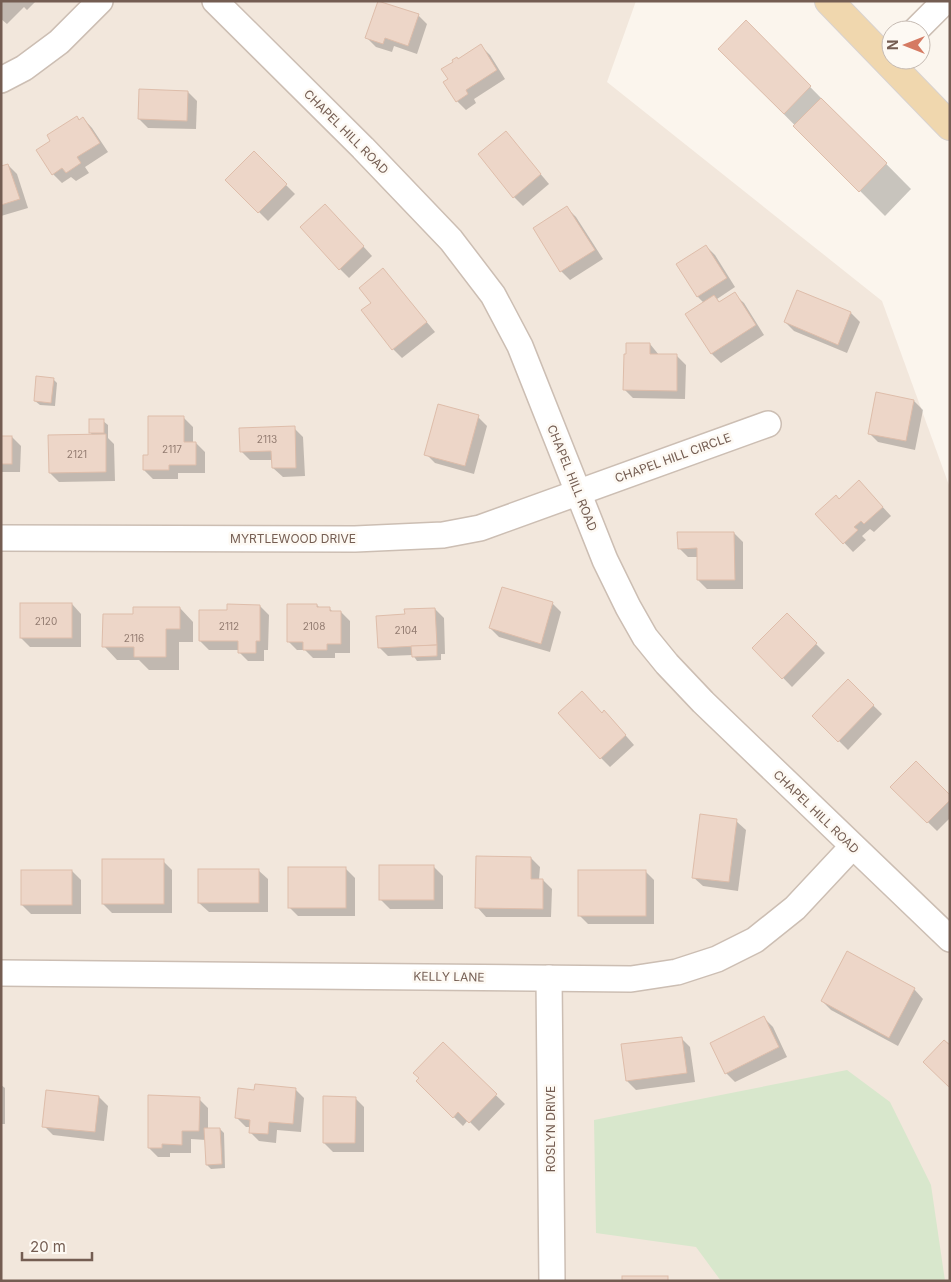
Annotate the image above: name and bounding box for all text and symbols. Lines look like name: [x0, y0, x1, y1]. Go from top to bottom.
north arrow: [881, 20, 931, 70]
text: N: [884, 40, 901, 50]
street label: CHAPEL HILL ROAD: [301, 86, 392, 177]
street label: CHAPEL HILL ROAD: [544, 422, 601, 533]
street label: CHAPEL HILL CIRCLE: [613, 430, 733, 486]
house number: 2113: [257, 433, 277, 445]
house number: 2117: [162, 443, 182, 455]
house number: 2121: [67, 448, 87, 460]
street label: MYRTLEWOOD DRIVE: [230, 531, 356, 546]
house number: 2120: [35, 615, 57, 627]
house number: 2112: [219, 620, 239, 632]
house number: 2108: [303, 620, 325, 632]
house number: 2104: [395, 624, 417, 636]
house number: 2116: [124, 632, 144, 644]
street label: CHAPEL HILL ROAD: [770, 767, 862, 856]
street label: KELLY LANE: [413, 968, 485, 985]
street label: ROSLYN DRIVE: [543, 1086, 558, 1172]
scale bar: [22, 1230, 92, 1262]
text: 20 m: [30, 1237, 66, 1256]

